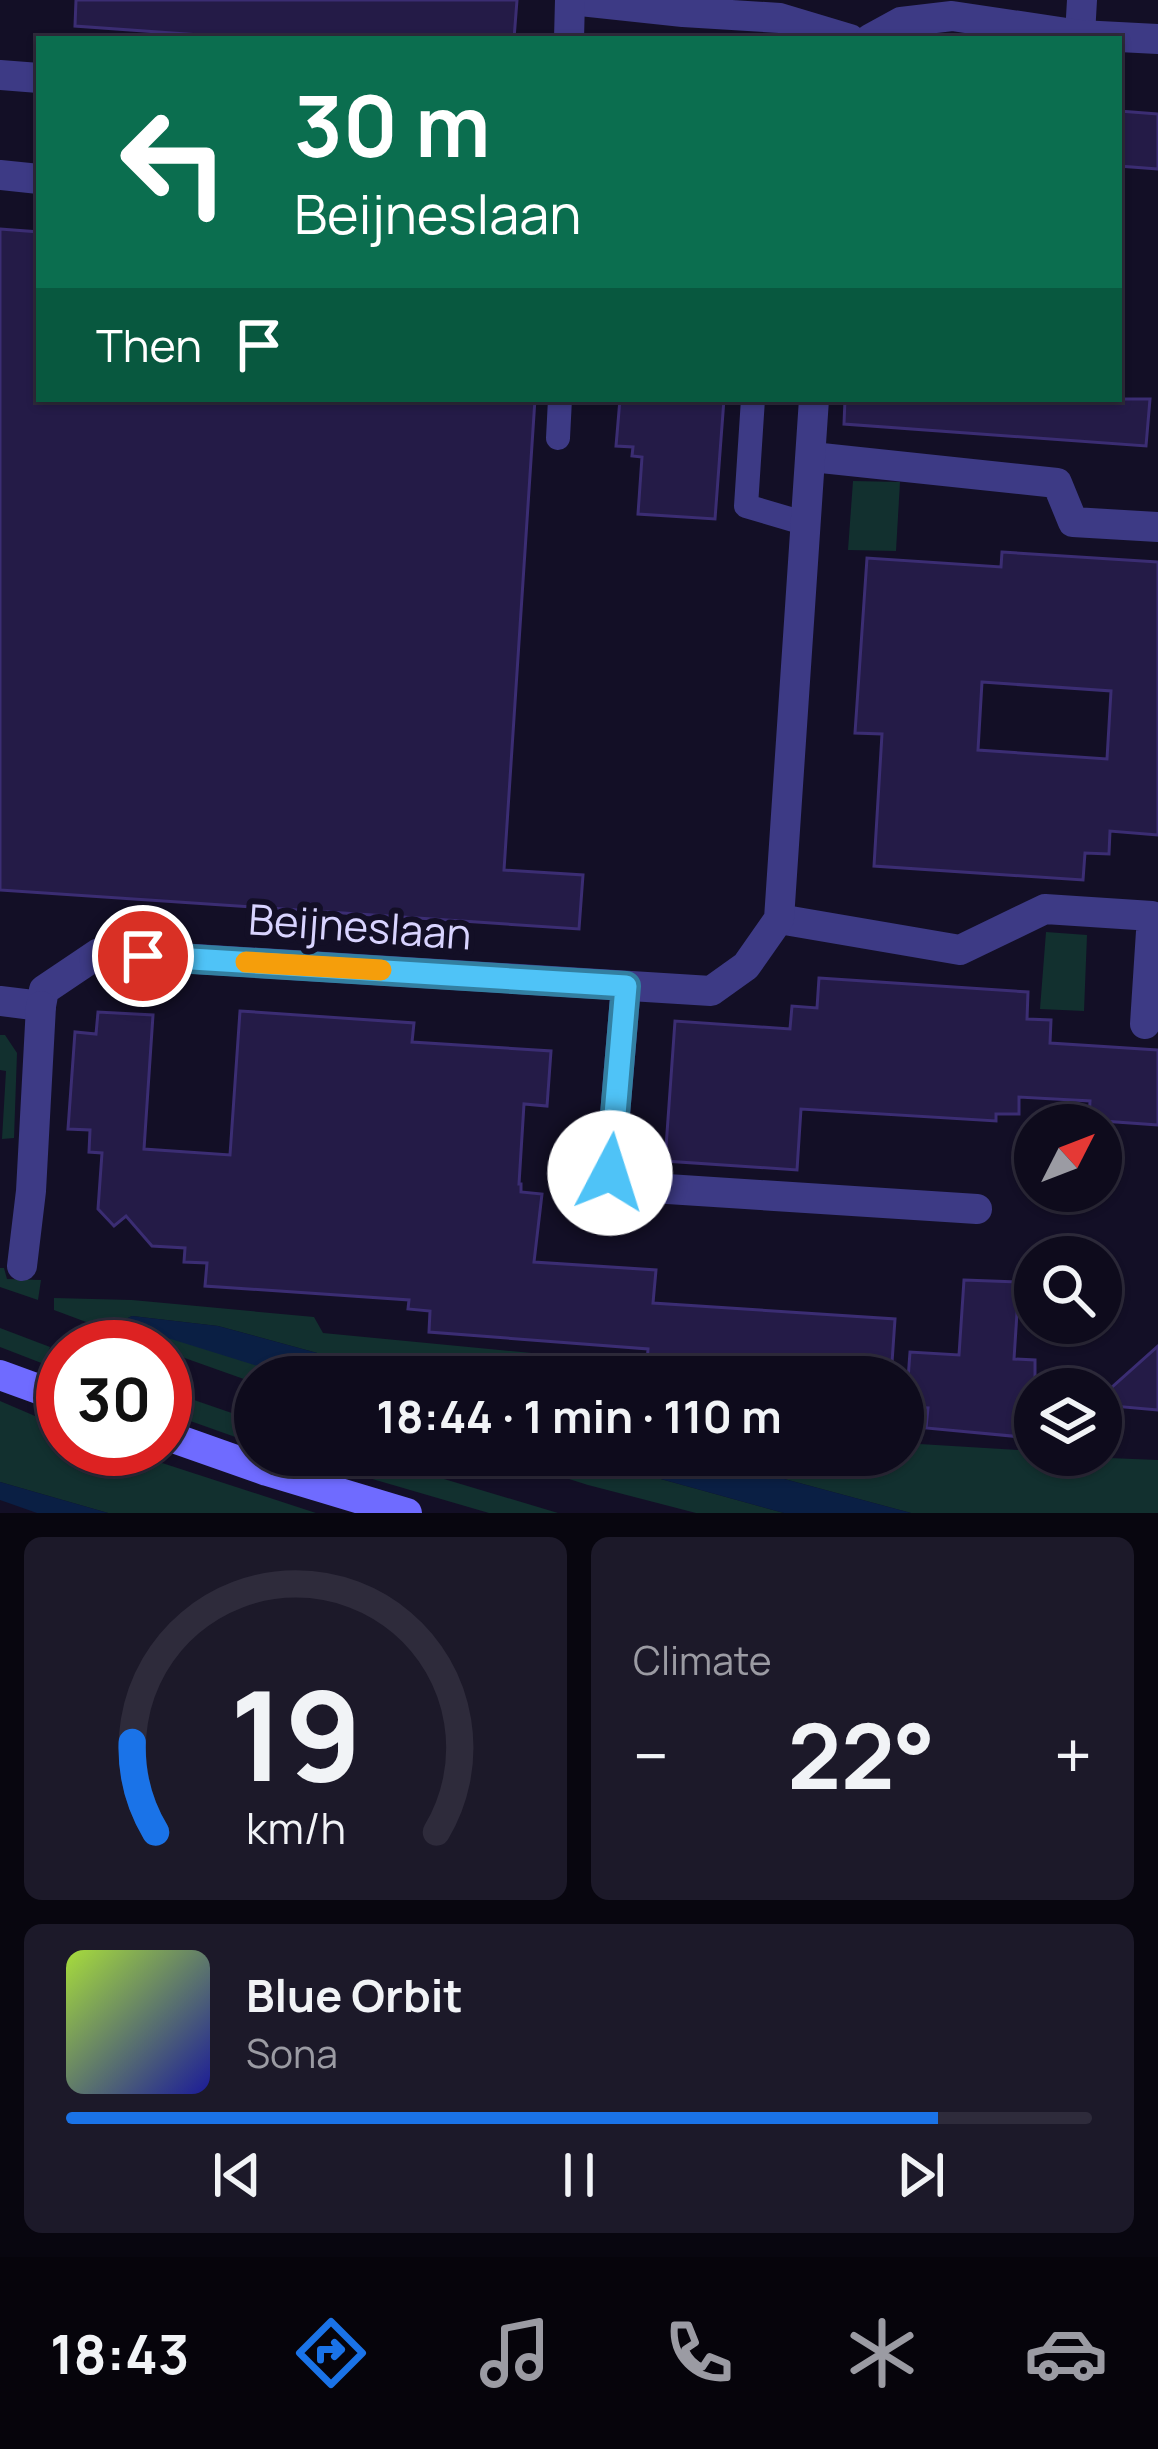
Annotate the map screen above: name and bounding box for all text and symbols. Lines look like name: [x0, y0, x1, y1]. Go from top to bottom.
text: 30 m: [294, 67, 490, 182]
icon: left: [96, 84, 252, 240]
text: Beijneslaan: [294, 176, 581, 250]
icon: arrive: [226, 312, 292, 378]
text: Then: [96, 314, 202, 376]
street label: Beijneslaan: [247, 889, 474, 963]
pin: [92, 905, 194, 1007]
icon: arrive: [110, 923, 176, 989]
north arrow: [1014, 1104, 1122, 1212]
map controls: [1014, 1104, 1122, 1476]
position arrow: [547, 1110, 673, 1236]
button: search: [1014, 1236, 1122, 1344]
speed limit sign: 30: [36, 1320, 192, 1476]
button: layers: [1014, 1368, 1122, 1476]
text: 18:44 · 1 min · 110 m: [376, 1385, 782, 1447]
text: Climate: [633, 1633, 772, 1687]
text: 19: [229, 1648, 362, 1818]
text: 22°: [787, 1693, 935, 1816]
text: −: [633, 1710, 669, 1800]
text: +: [1054, 1710, 1092, 1800]
text: km/h: [246, 1797, 345, 1856]
text: Blue Orbit: [246, 1964, 463, 2026]
text: Sona: [246, 2026, 338, 2080]
icon: previous: [204, 2142, 270, 2208]
icon: pause: [546, 2142, 612, 2208]
icon: next: [888, 2142, 954, 2208]
icon: directions: [289, 2311, 373, 2395]
icon: music: [473, 2311, 557, 2395]
icon: phone: [657, 2311, 741, 2395]
icon: climate: [840, 2311, 924, 2395]
icon: car: [1024, 2311, 1108, 2395]
text: 18:43: [50, 2316, 189, 2390]

